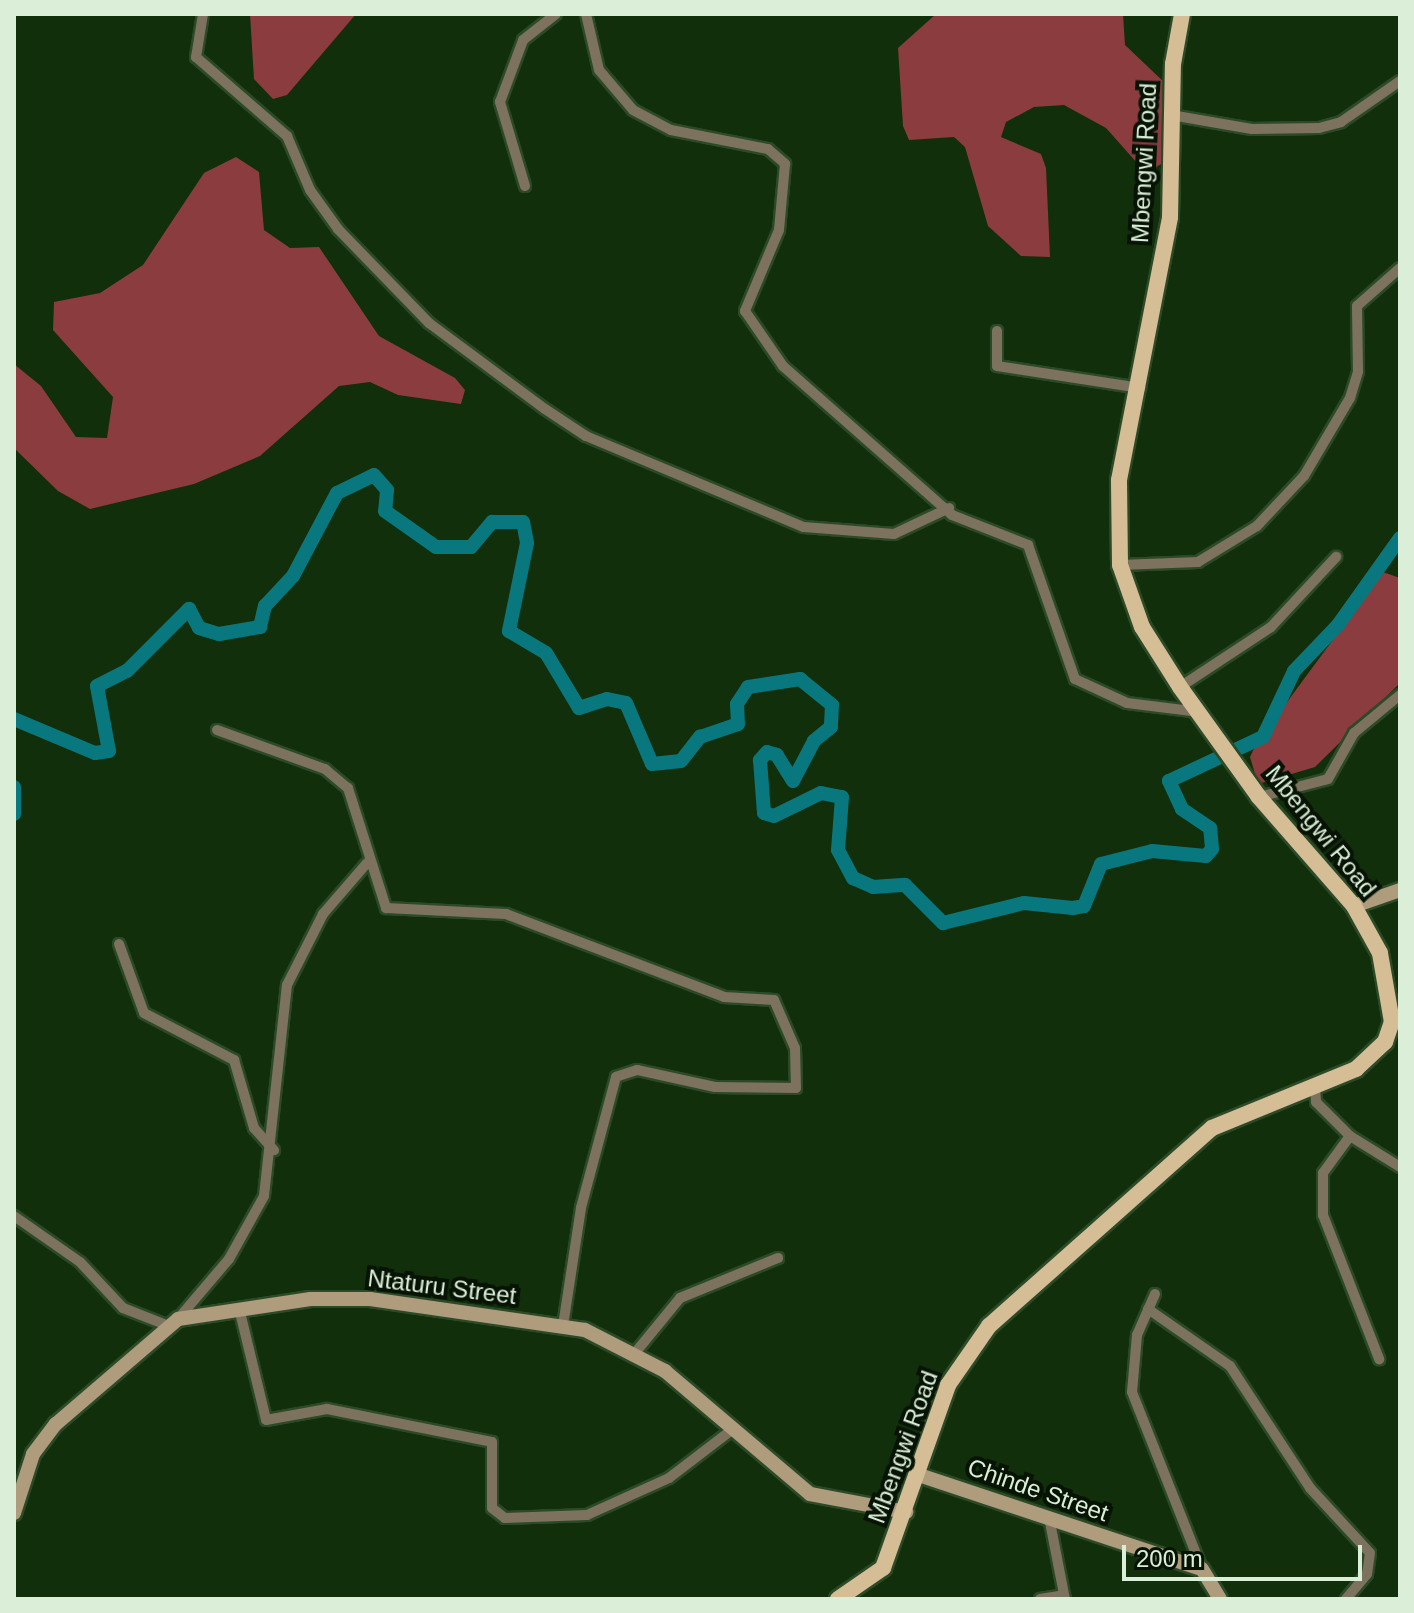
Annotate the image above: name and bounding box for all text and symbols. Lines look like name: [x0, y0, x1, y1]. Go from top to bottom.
street label: Mbengwi Road: [1125, 82, 1163, 244]
street label: Mbengwi Road: [1259, 760, 1383, 902]
street label: Ntaturu Street: [366, 1264, 518, 1310]
street label: Mbengwi Road: [862, 1367, 944, 1527]
street label: Chinde Street: [964, 1452, 1112, 1528]
scale bar: [1126, 1529, 1366, 1579]
text: 200 m: [1136, 1545, 1203, 1572]

